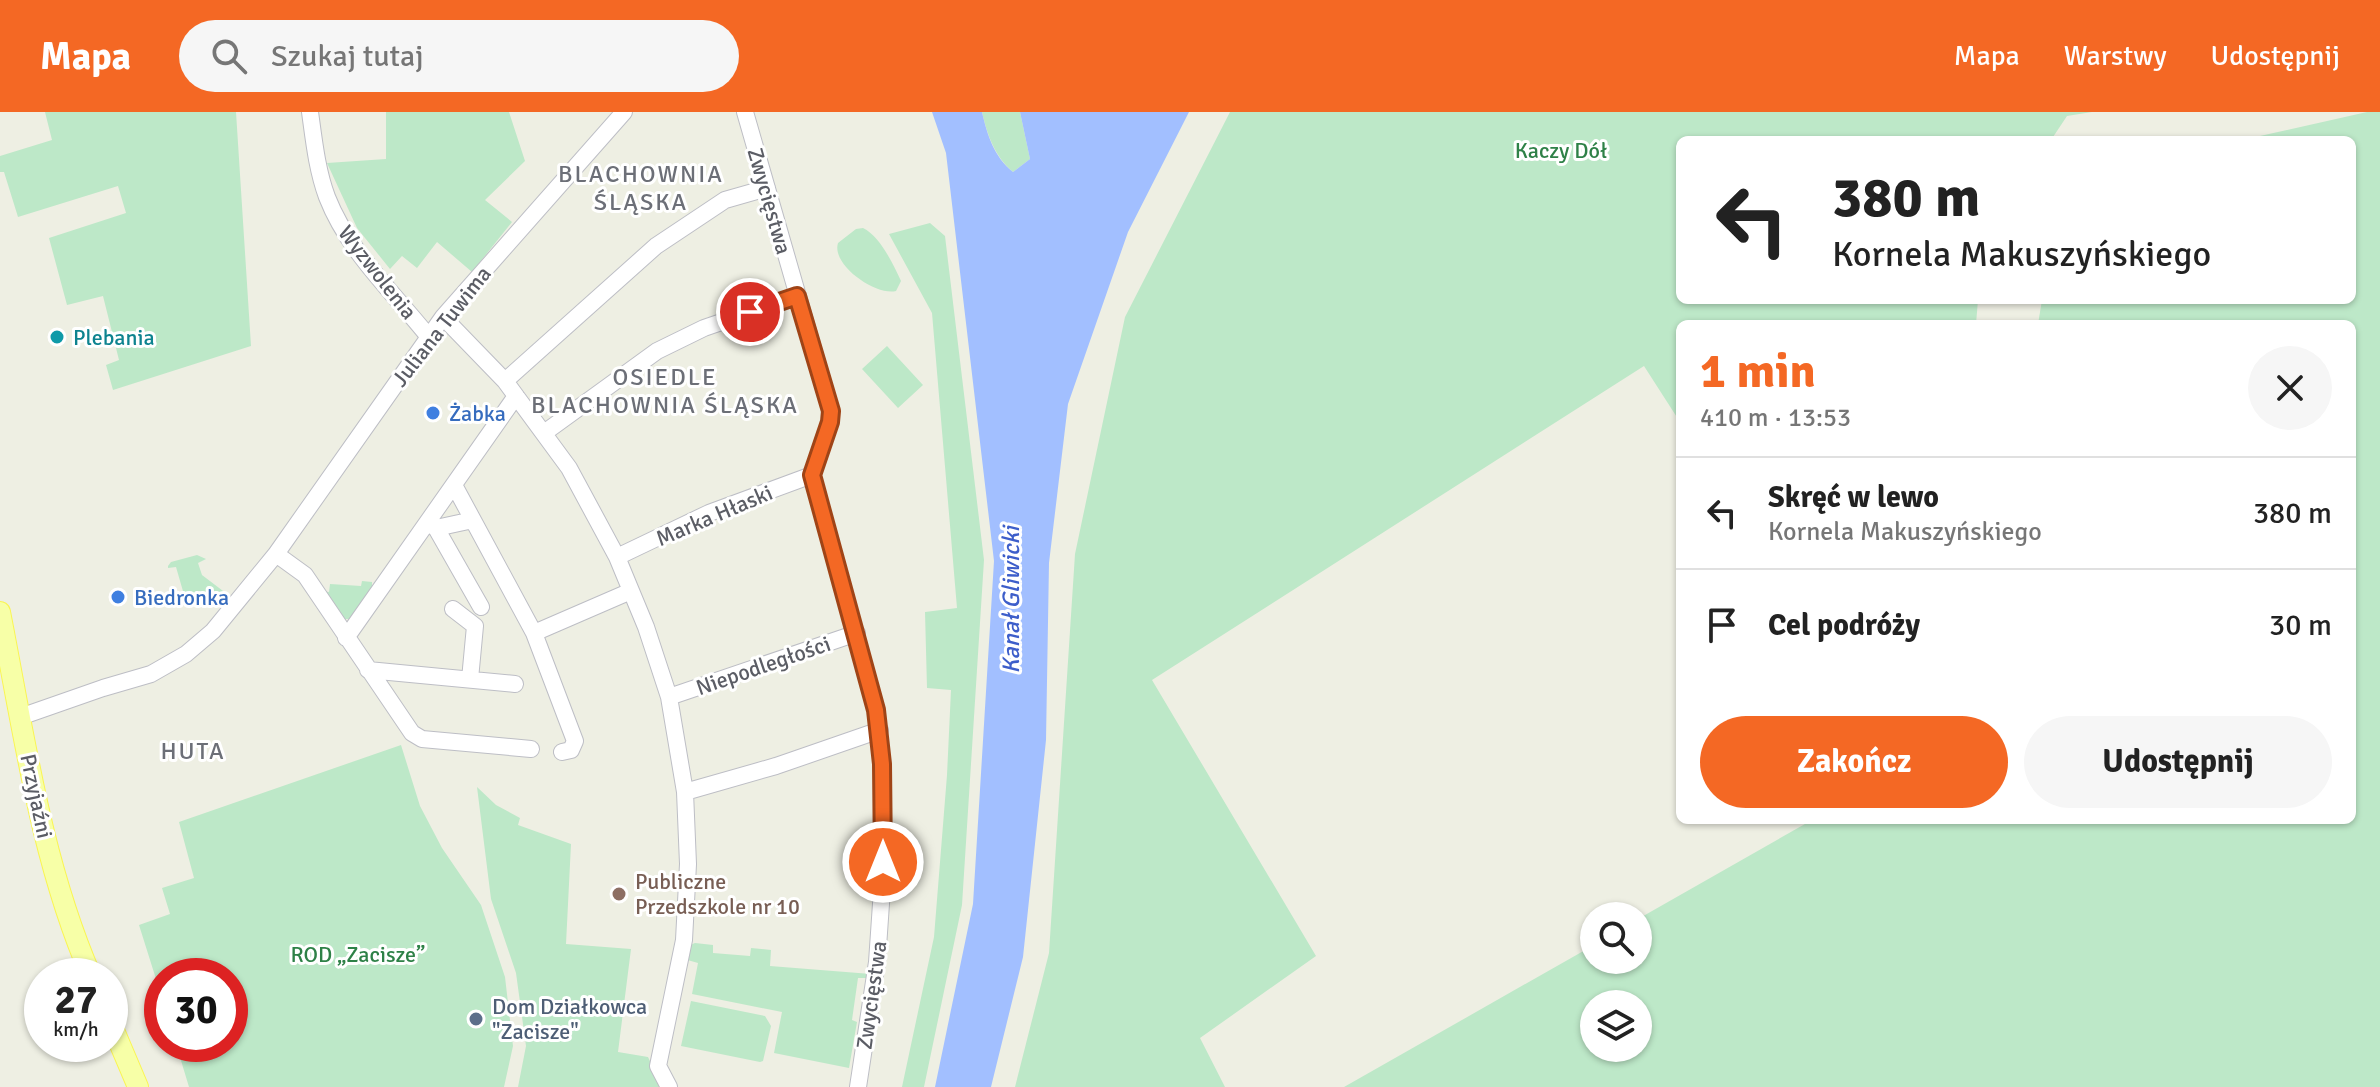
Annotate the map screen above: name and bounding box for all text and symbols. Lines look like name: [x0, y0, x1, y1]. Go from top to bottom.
search box: [179, 20, 739, 92]
text: Mapa: [40, 33, 131, 80]
icon: search: [207, 34, 251, 78]
text: Szukaj tutaj: [271, 38, 424, 75]
text: Mapa: [1954, 39, 2020, 73]
text: Warstwy: [2064, 39, 2167, 73]
text: Udostępnij: [2211, 39, 2340, 73]
park label: Kaczy Dół: [1515, 137, 1607, 164]
street label: Zwycięstwa: [741, 145, 798, 257]
district label: BLACHOWNIA ŚLĄSKA: [558, 159, 724, 217]
text: 380 m: [1832, 163, 1980, 232]
icon: left: [1700, 168, 1804, 272]
street label: Wyzwolenia: [332, 220, 423, 325]
text: Kornela Makuszyńskiego: [1832, 232, 2211, 277]
street label: Juliana Tuwima: [386, 261, 497, 392]
pin: [716, 278, 784, 346]
icon: arrive: [728, 290, 772, 334]
place label: Plebania: [73, 324, 155, 351]
marker: Plebania: [48, 328, 66, 346]
text: 1 min: [1700, 342, 1816, 401]
button: close: [2248, 346, 2332, 430]
district label: OSIEDLE BLACHOWNIA ŚLĄSKA: [531, 362, 799, 420]
place label: Żabka: [449, 400, 506, 427]
text: 410 m · 13:53: [1700, 402, 1851, 434]
marker: Żabka: [424, 404, 442, 422]
street label: Marka Hłaski: [652, 479, 776, 552]
text: Skręć w lewo: [1768, 479, 1939, 516]
icon: left: [1700, 491, 1744, 535]
text: 380 m: [2253, 495, 2332, 532]
text: Kornela Makuszyńskiego: [1768, 516, 2042, 548]
water label: Kanał Gliwicki: [996, 524, 1026, 674]
place label: Biedronka: [134, 584, 229, 611]
marker: Biedronka: [109, 588, 127, 606]
icon: arrive: [1700, 603, 1744, 647]
text: Cel podróży: [1768, 607, 1920, 644]
text: 30 m: [2269, 607, 2332, 644]
street label: Niepodległości: [692, 630, 834, 701]
button: Zakończ: [1700, 716, 2008, 808]
button: Udostępnij: [2024, 716, 2332, 808]
district label: HUTA: [160, 736, 226, 766]
street label: Przyjaźni: [14, 751, 59, 841]
position arrow: [841, 820, 925, 904]
place label: Publiczne Przedszkole nr 10: [635, 868, 800, 920]
marker: Publiczne Przedszkole nr 10: [610, 885, 628, 903]
map controls: [1580, 902, 1652, 1062]
button: search: [1580, 902, 1652, 974]
street label: Zwycięstwa: [851, 939, 892, 1051]
park label: ROD „Zacisze”: [291, 941, 425, 968]
speed limit sign: 30: [144, 958, 248, 1062]
text: 27: [54, 975, 98, 1025]
button: layers: [1580, 990, 1652, 1062]
place label: Dom Działkowca "Zacisze": [492, 993, 647, 1045]
marker: Dom Działkowca "Zacisze": [467, 1010, 485, 1028]
text: km/h: [53, 1017, 99, 1042]

